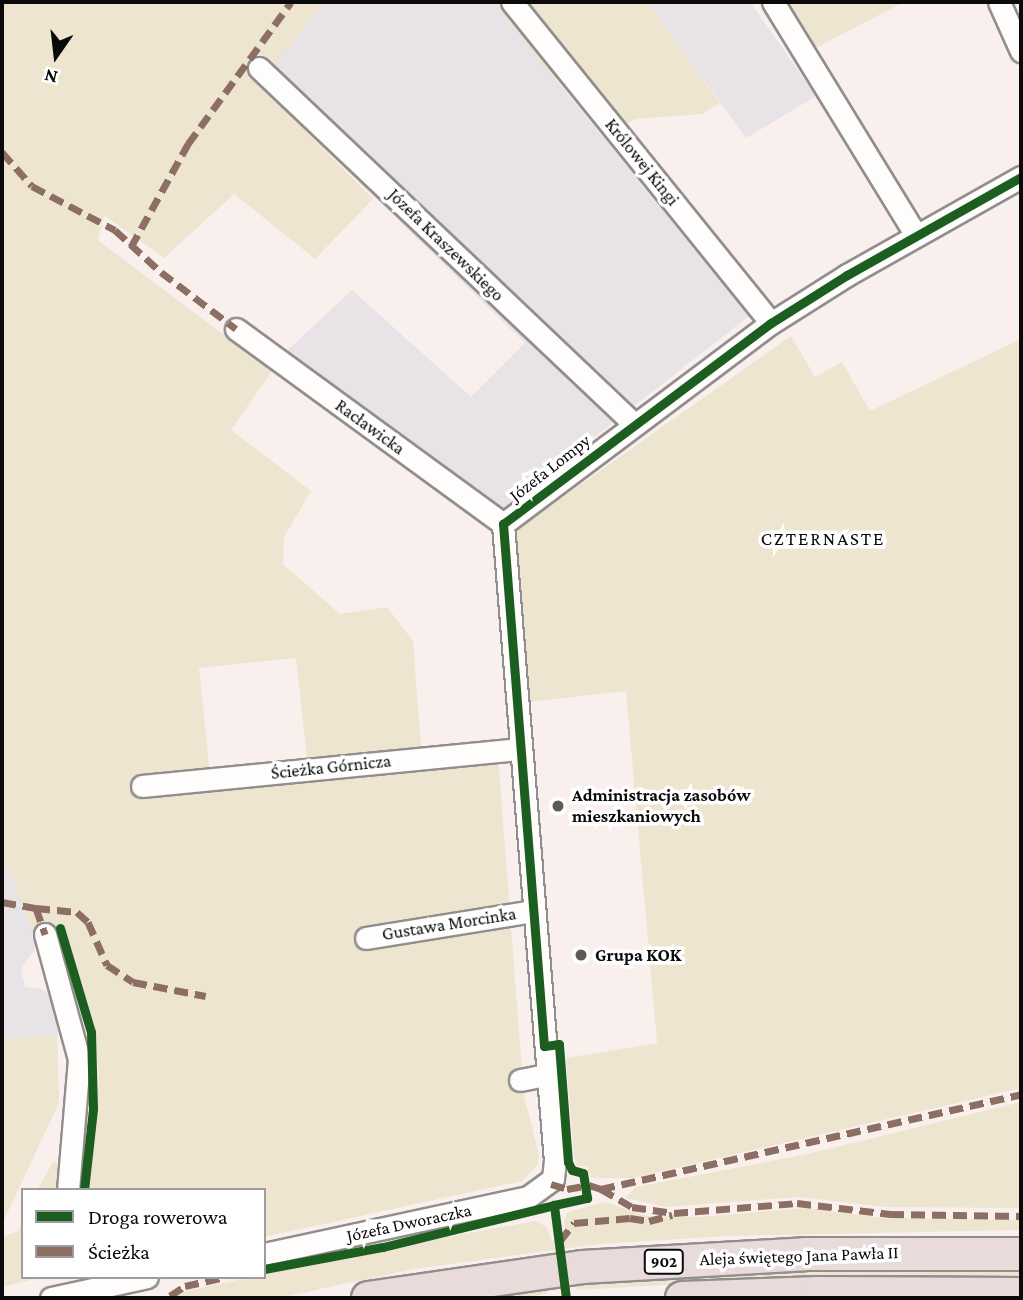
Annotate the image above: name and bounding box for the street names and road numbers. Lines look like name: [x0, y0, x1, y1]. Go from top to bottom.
street label: Królowej Kingi: [600, 114, 684, 210]
street label: Józefa Kraszewskiego: [383, 184, 509, 306]
street label: Racławicka: [331, 395, 409, 459]
street label: Józefa Lompy: [505, 430, 595, 506]
street label: Ścieżka Górnicza: [270, 750, 392, 784]
street label: Gustawa Morcinka: [380, 903, 518, 945]
street label: Józefa Dworaczka: [345, 1199, 473, 1247]
street label: Aleja świętego Jana Pawła II: [699, 1242, 899, 1270]
road number: 902: [643, 1250, 685, 1274]

